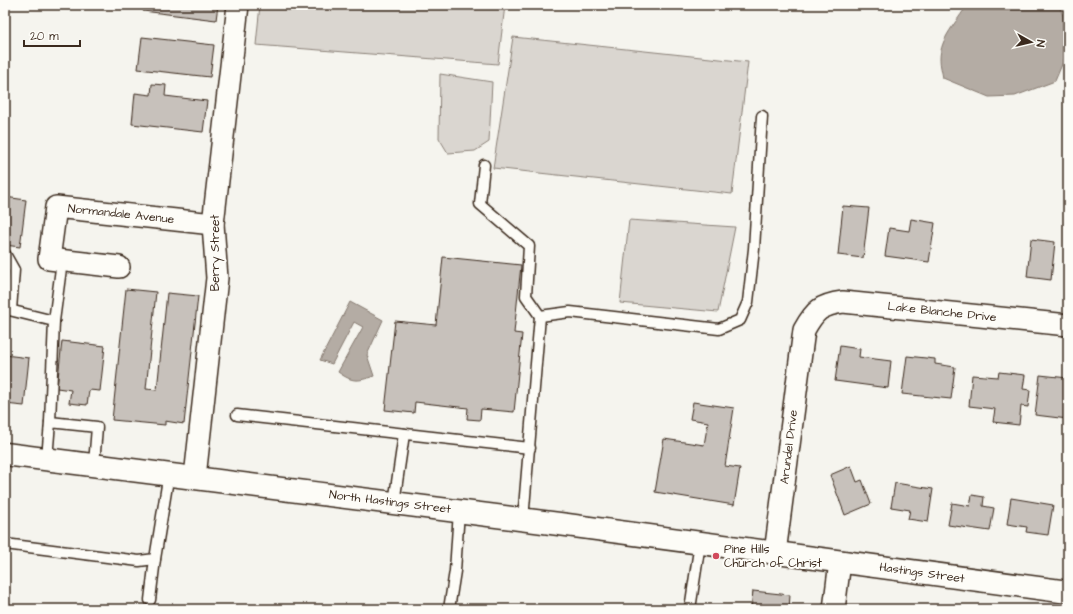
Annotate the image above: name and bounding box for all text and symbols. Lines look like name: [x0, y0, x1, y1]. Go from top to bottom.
scale bar: [24, 22, 80, 48]
north arrow: [1011, 22, 1051, 62]
text: 20 m: [30, 28, 59, 45]
text: N: [1032, 39, 1048, 48]
street label: Normandale Avenue: [67, 200, 175, 228]
street label: Berry Street: [207, 215, 225, 291]
street label: Lake Blanche Drive: [887, 298, 998, 326]
street label: Arundel Drive: [776, 408, 802, 485]
street label: North Hastings Street: [328, 486, 452, 519]
place label: Pine Hills Church of Christ: [724, 541, 822, 572]
marker: Pine Hills Church of Christ: [711, 551, 721, 561]
street label: Hastings Street: [878, 559, 966, 588]

